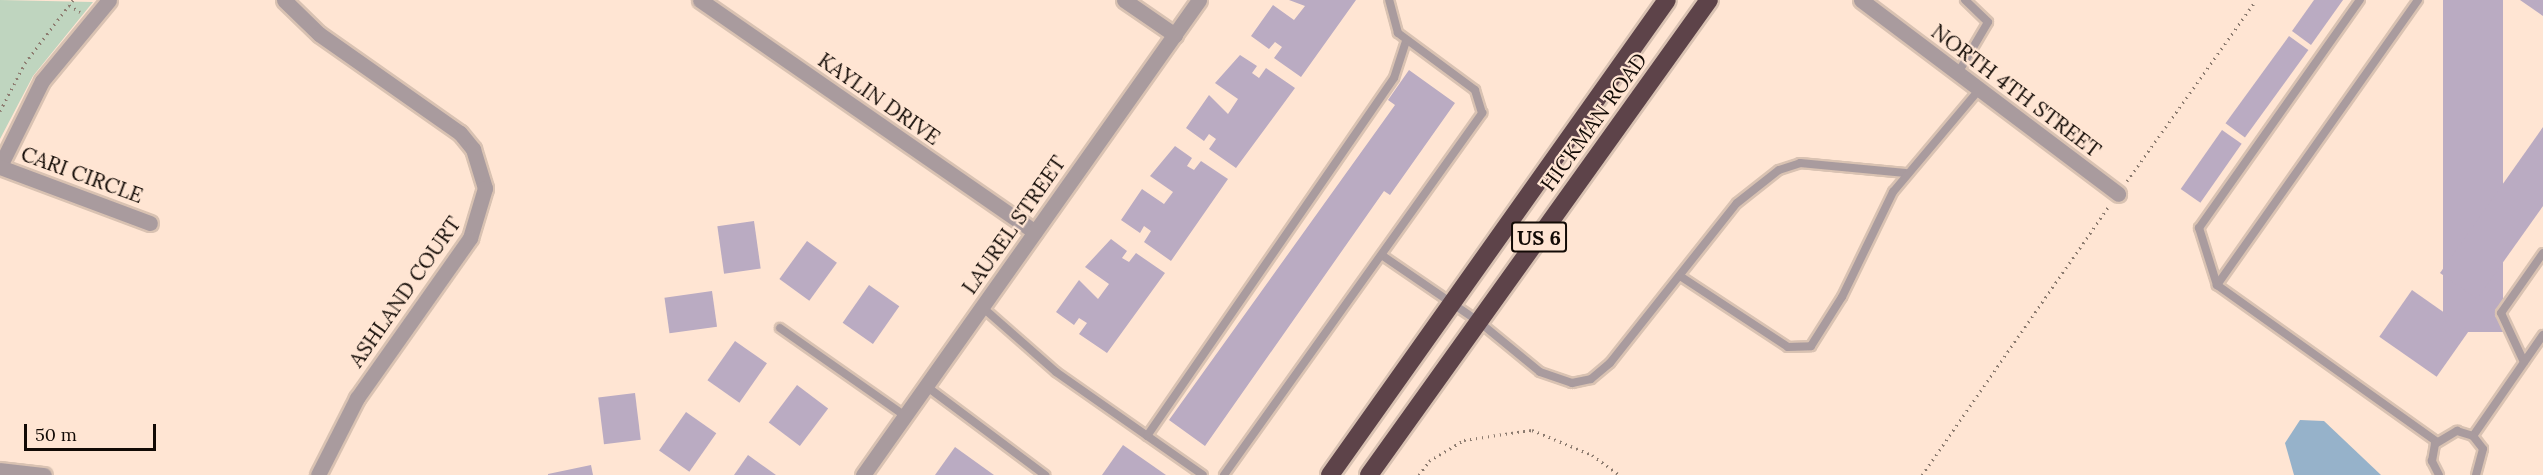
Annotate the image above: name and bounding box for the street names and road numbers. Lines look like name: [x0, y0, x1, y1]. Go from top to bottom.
street label: NORTH 4TH STREET: [1926, 19, 2106, 163]
street label: KAYLIN DRIVE: [813, 48, 945, 150]
street label: HICKMAN ROAD: [1535, 48, 1653, 196]
street label: CARI CIRCLE: [17, 141, 147, 209]
street label: LAUREL STREET: [957, 151, 1071, 299]
street label: ASHLAND COURT: [344, 212, 466, 372]
road number: US 6: [1510, 220, 1568, 254]

